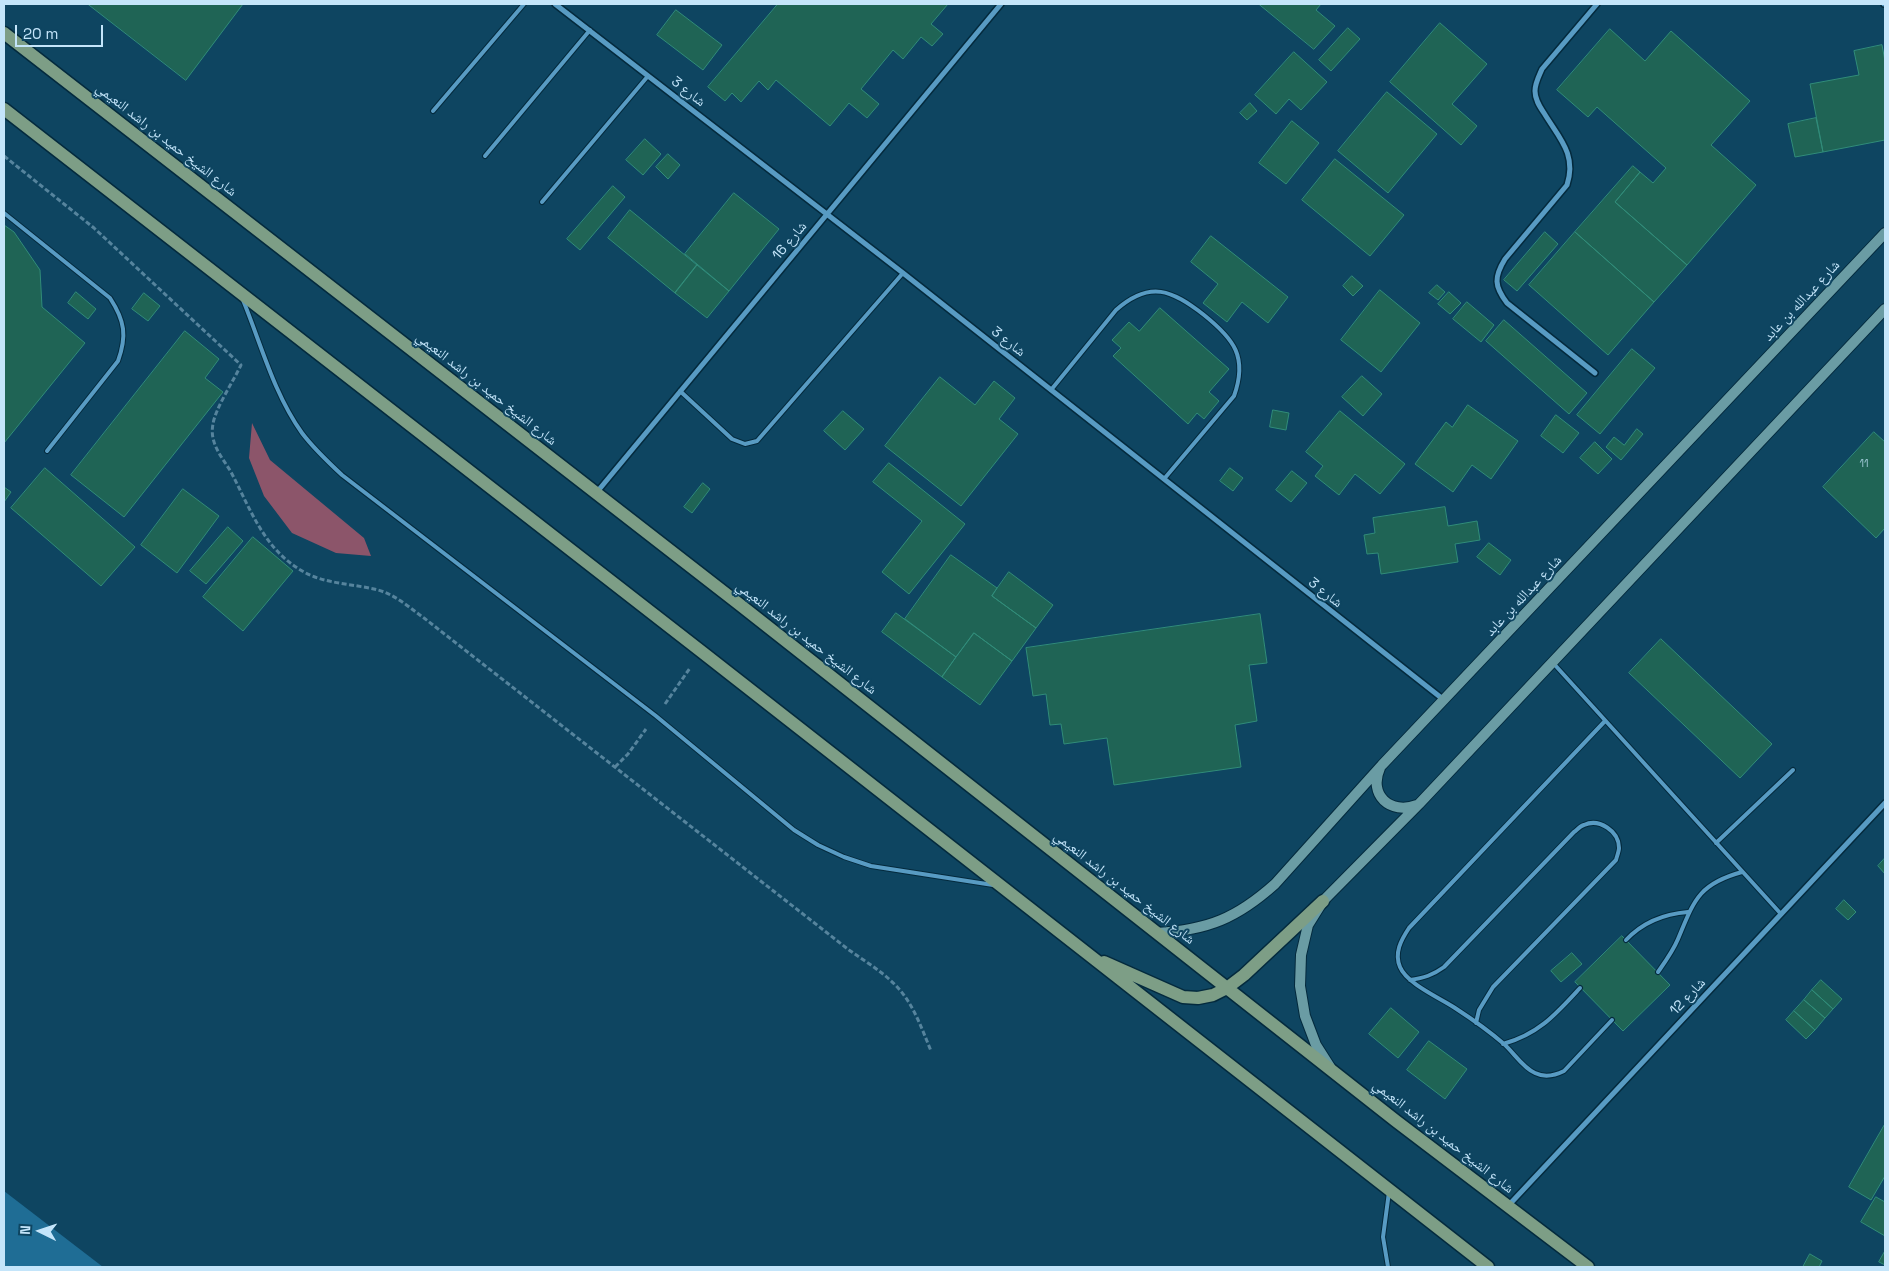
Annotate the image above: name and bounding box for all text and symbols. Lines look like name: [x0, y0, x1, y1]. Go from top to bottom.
scale bar: [18, 15, 105, 47]
text: 20 m: [23, 24, 58, 43]
street label: شارع 3: [668, 73, 708, 111]
street label: شارع الشيخ حميد بن راشد النعيمي: [92, 80, 240, 200]
street label: شارع 16: [769, 219, 811, 263]
street label: شارع عبدالله بن عابد: [1760, 257, 1844, 345]
street label: شارع 3: [988, 323, 1028, 361]
street label: شارع الشيخ حميد بن راشد النعيمي: [412, 329, 560, 449]
house number: 11: [1859, 457, 1869, 471]
street label: شارع عبدالله بن عابد: [1482, 552, 1566, 640]
street label: شارع 3: [1305, 574, 1345, 612]
street label: شارع الشيخ حميد بن راشد النعيمي: [732, 578, 880, 698]
street label: شارع الشيخ حميد بن راشد النعيمي: [1050, 828, 1198, 948]
street label: شارع 12: [1667, 975, 1709, 1019]
street label: شارع الشيخ حميد بن راشد النعيمي: [1369, 1077, 1517, 1197]
north arrow: [15, 1206, 65, 1256]
text: N: [16, 1225, 34, 1235]

